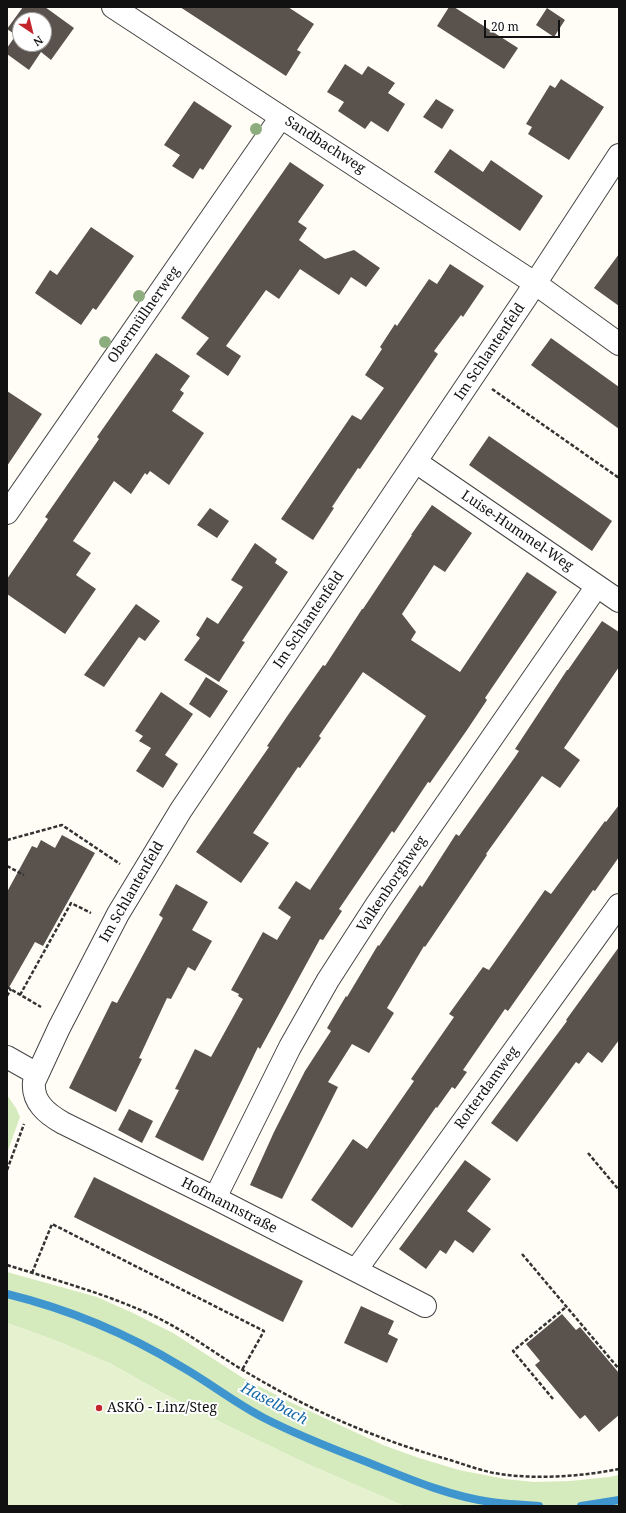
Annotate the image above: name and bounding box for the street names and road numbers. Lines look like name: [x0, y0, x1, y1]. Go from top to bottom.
street label: Sandbachweg: [282, 113, 368, 177]
street label: Obermüllnerweg: [104, 263, 184, 367]
street label: Im Schlantenfeld: [451, 300, 529, 404]
street label: Luise-Hummel-Weg: [458, 487, 576, 575]
street label: Im Schlantenfeld: [270, 568, 348, 672]
street label: Valkenborghweg: [354, 833, 430, 935]
street label: Im Schlantenfeld: [96, 839, 168, 945]
street label: Rotterdamweg: [451, 1043, 523, 1133]
street label: Hofmannstraße: [178, 1175, 280, 1237]

